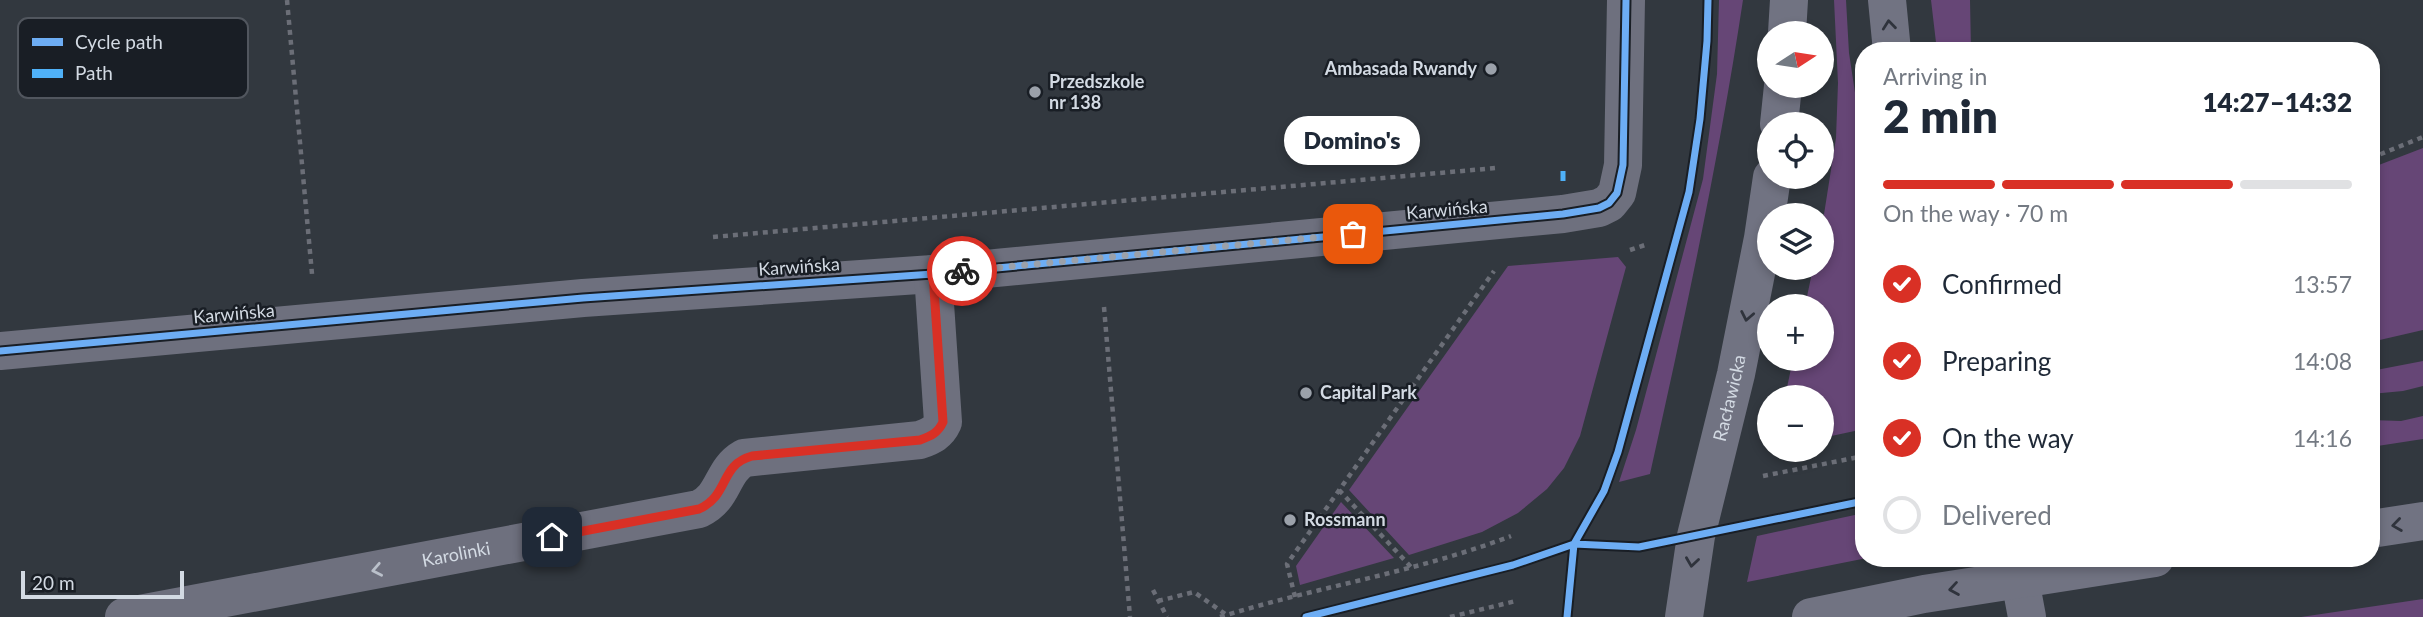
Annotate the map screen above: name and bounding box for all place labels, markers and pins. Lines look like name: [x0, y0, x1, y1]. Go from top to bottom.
place label: Ambasada Rwandy: [1324, 57, 1478, 79]
marker: Ambasada Rwandy: [1483, 61, 1499, 77]
place label: Przedszkole nr 138: [1049, 70, 1145, 113]
marker: Przedszkole nr 138: [1027, 84, 1043, 100]
callout: Domino's: [1285, 115, 1421, 164]
pin: [1323, 204, 1383, 264]
place label: Capital Park: [1320, 381, 1417, 403]
marker: Capital Park: [1298, 385, 1314, 401]
pin: [522, 507, 582, 567]
place label: Rossmann: [1304, 508, 1386, 530]
marker: Rossmann: [1282, 512, 1298, 528]

